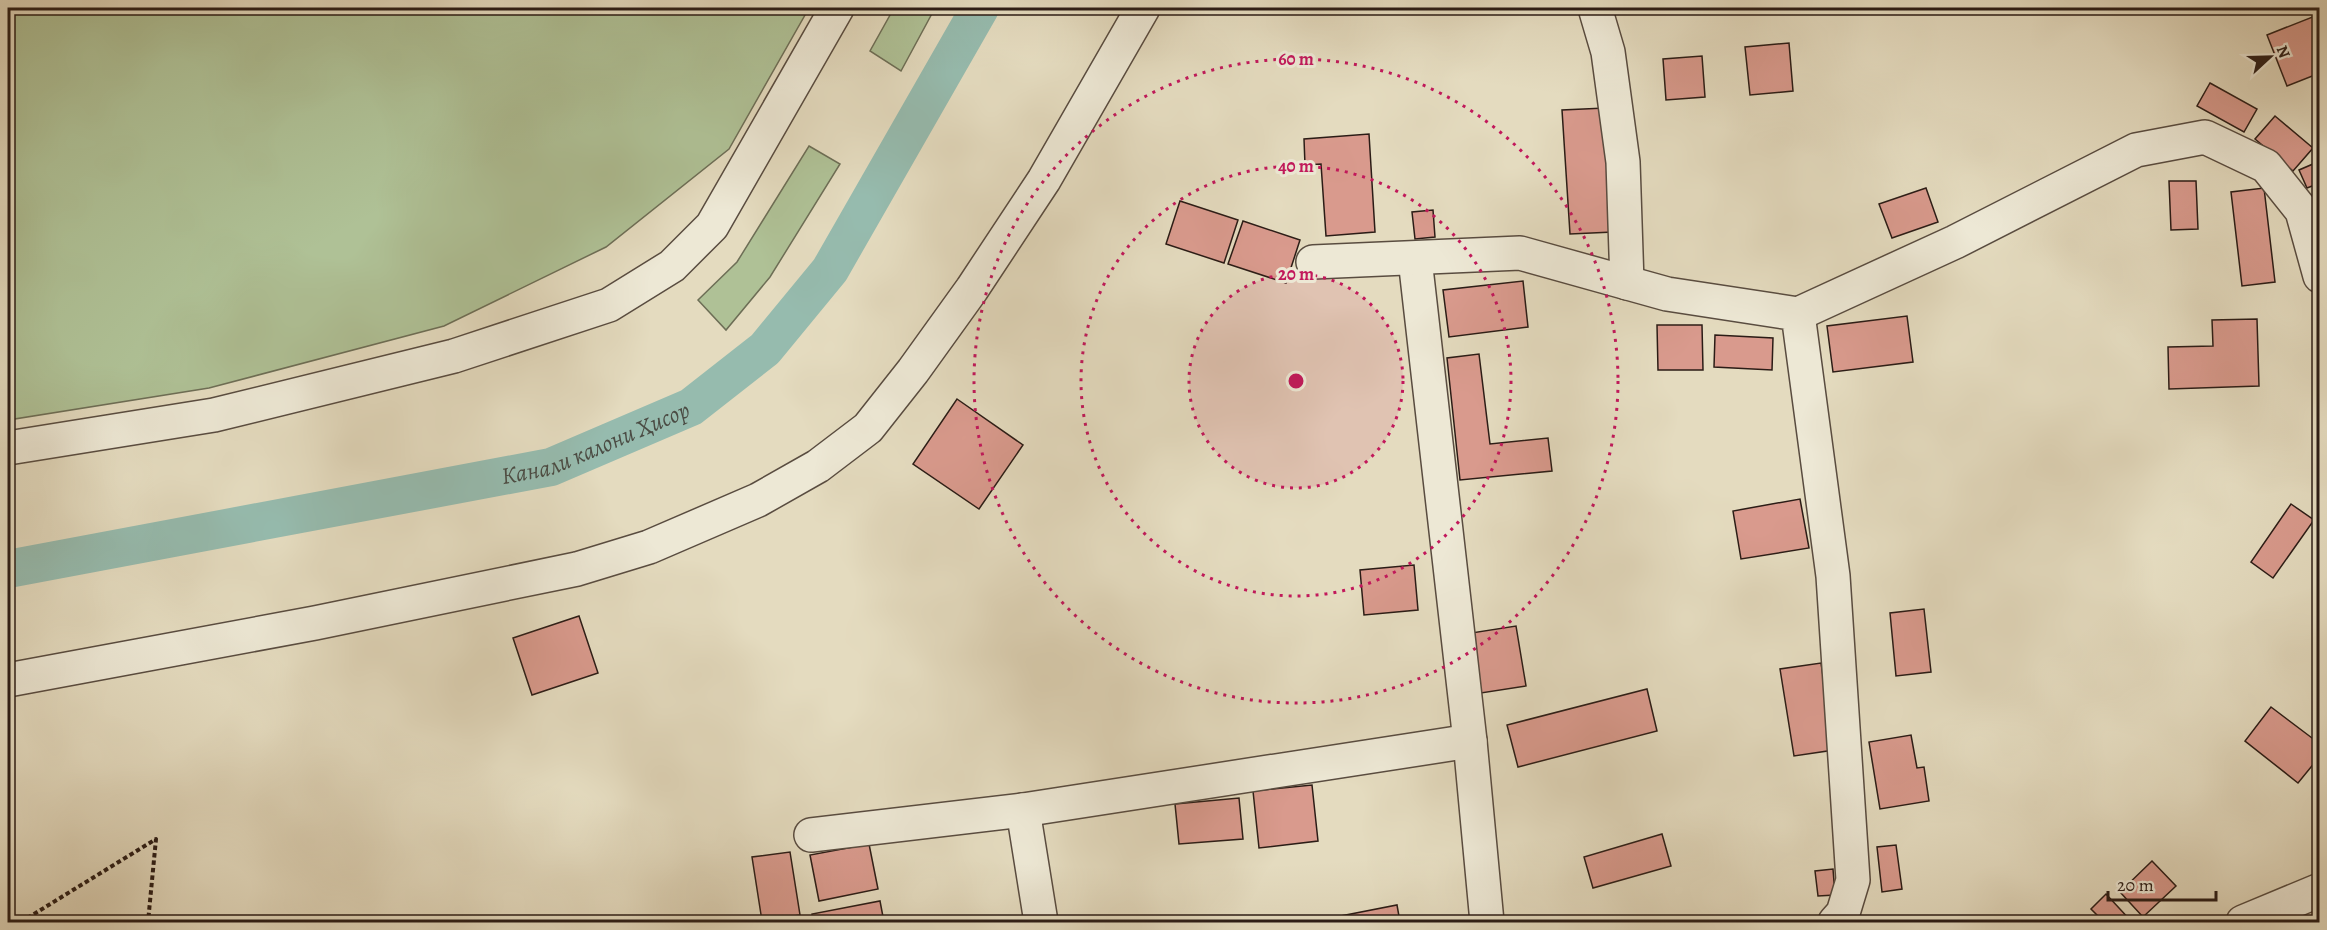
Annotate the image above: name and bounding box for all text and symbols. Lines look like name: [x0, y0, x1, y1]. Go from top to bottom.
north arrow: [2240, 27, 2300, 87]
text: N: [2271, 42, 2295, 62]
text: 60 m: [1278, 47, 1314, 71]
text: 40 m: [1278, 154, 1314, 178]
text: 20 m: [1278, 262, 1314, 286]
centre of rings: [1286, 371, 1306, 391]
water label: Канали калони Ҳисор: [499, 393, 695, 492]
scale bar: [2108, 864, 2216, 902]
text: 20 m: [2117, 873, 2154, 897]

